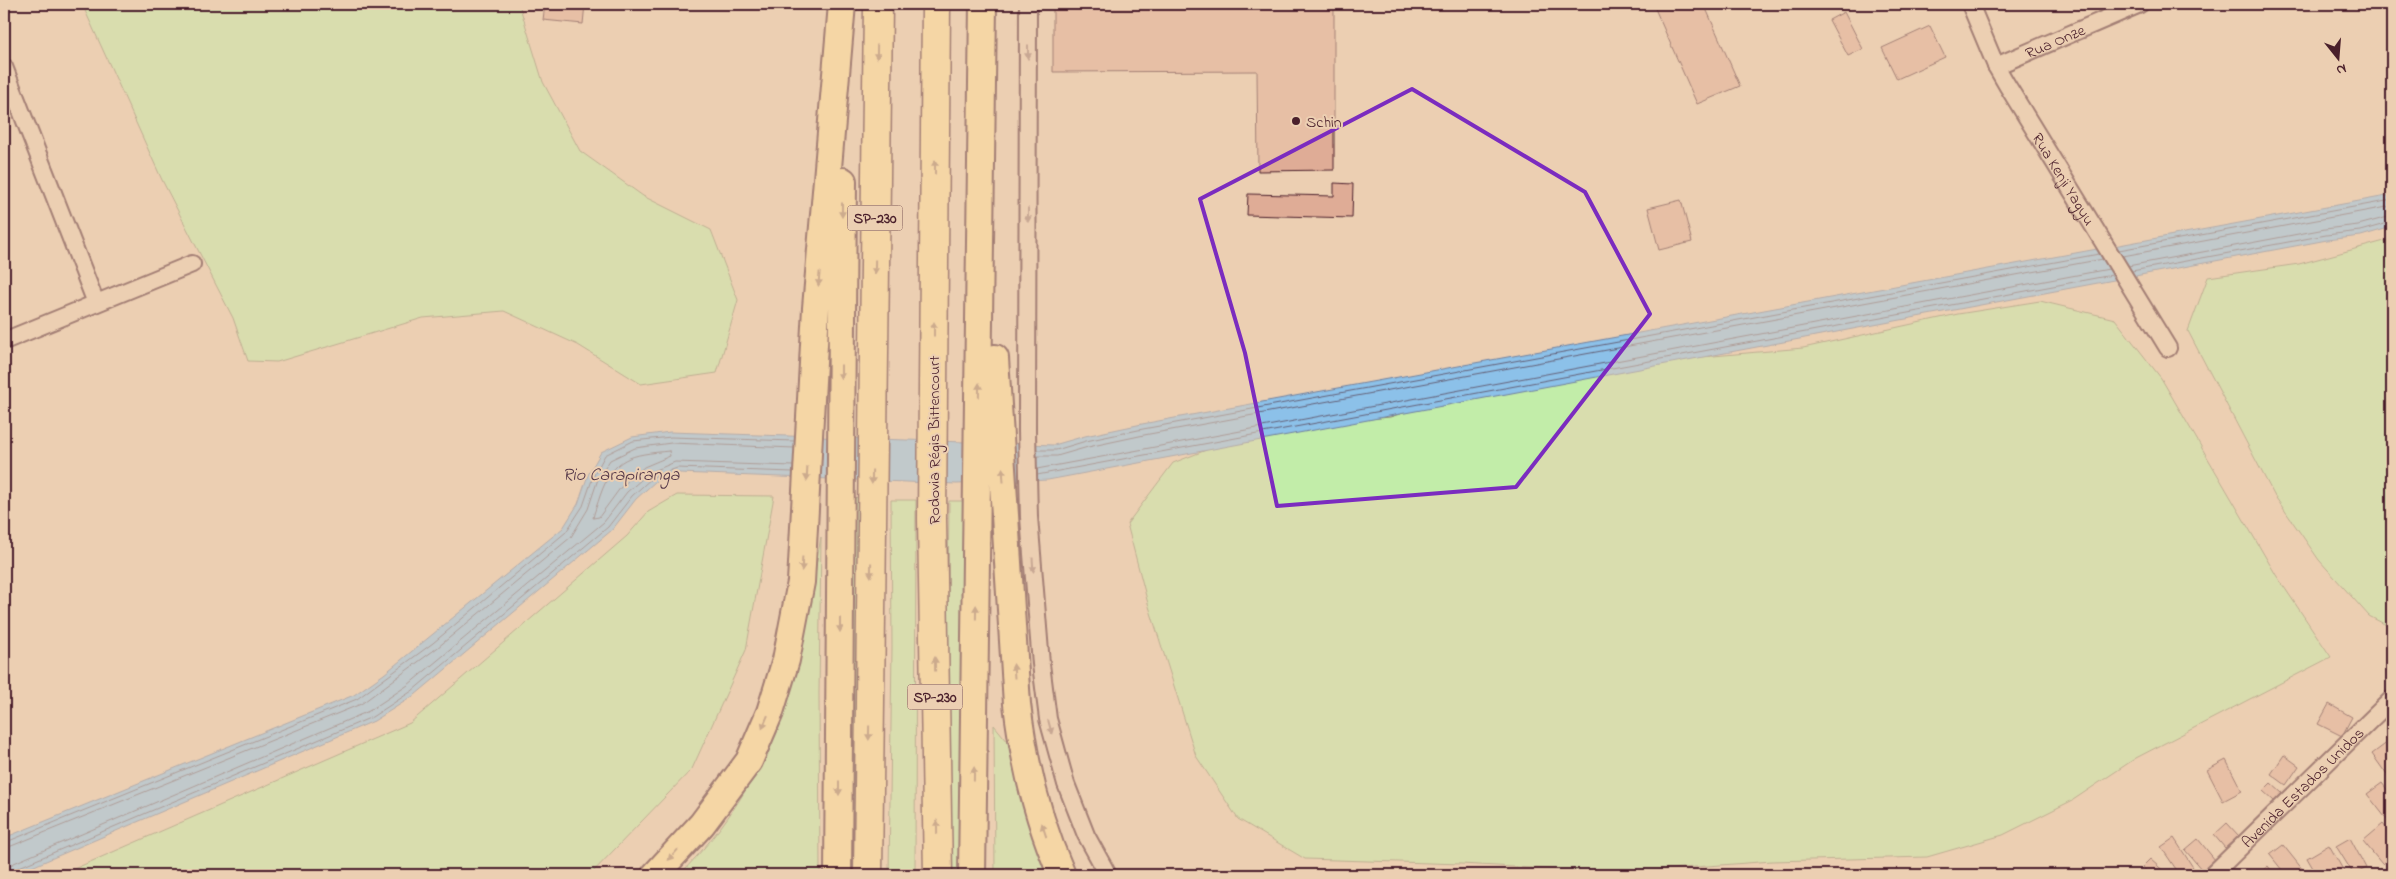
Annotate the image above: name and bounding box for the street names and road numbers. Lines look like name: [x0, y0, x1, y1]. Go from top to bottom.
street label: Rua Onze: [2022, 19, 2090, 66]
street label: Rua Kenji Yagyu: [2025, 129, 2100, 231]
road number: SP-230: [848, 206, 902, 230]
street label: Rodovia Régis Bittencourt: [923, 355, 947, 524]
road number: SP-230: [908, 684, 962, 710]
street label: Avenida Estados Unidos: [2237, 722, 2370, 854]

